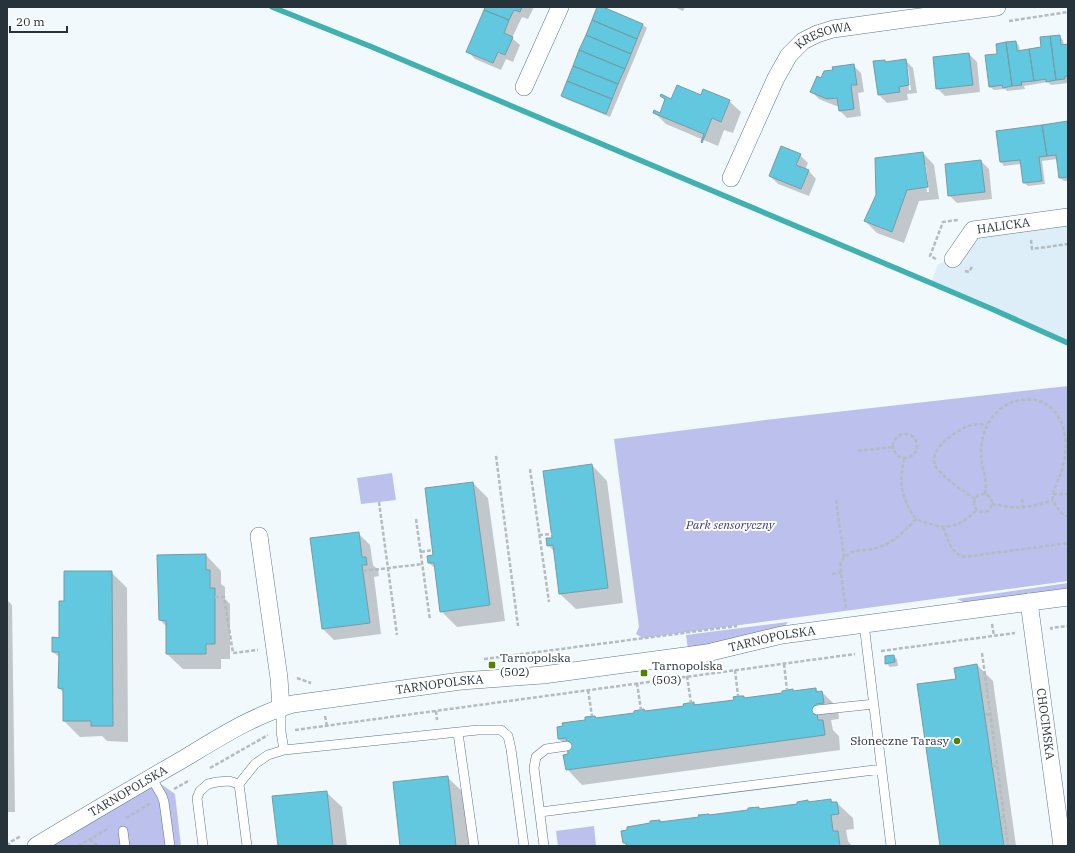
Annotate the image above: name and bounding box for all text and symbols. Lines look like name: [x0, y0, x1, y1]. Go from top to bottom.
scale bar: [10, 8, 67, 34]
text: 20 m: [16, 14, 45, 29]
street label: KRESOWA: [791, 18, 853, 52]
street label: HALICKA: [976, 214, 1032, 236]
park label: Park sensoryczny: [685, 517, 776, 532]
street label: TARNOPOLSKA: [727, 623, 817, 655]
place label: Tarnopolska (502): [500, 650, 571, 679]
place label: Tarnopolska (503): [652, 658, 723, 687]
marker: Tarnopolska (502): [487, 660, 497, 670]
marker: Tarnopolska (503): [639, 668, 649, 678]
street label: TARNOPOLSKA: [395, 671, 485, 697]
street label: CHOCIMSKA: [1034, 687, 1058, 761]
place label: Słoneczne Tarasy: [850, 733, 950, 748]
marker: Słoneczne Tarasy: [952, 736, 962, 746]
street label: TARNOPOLSKA: [86, 762, 170, 820]

